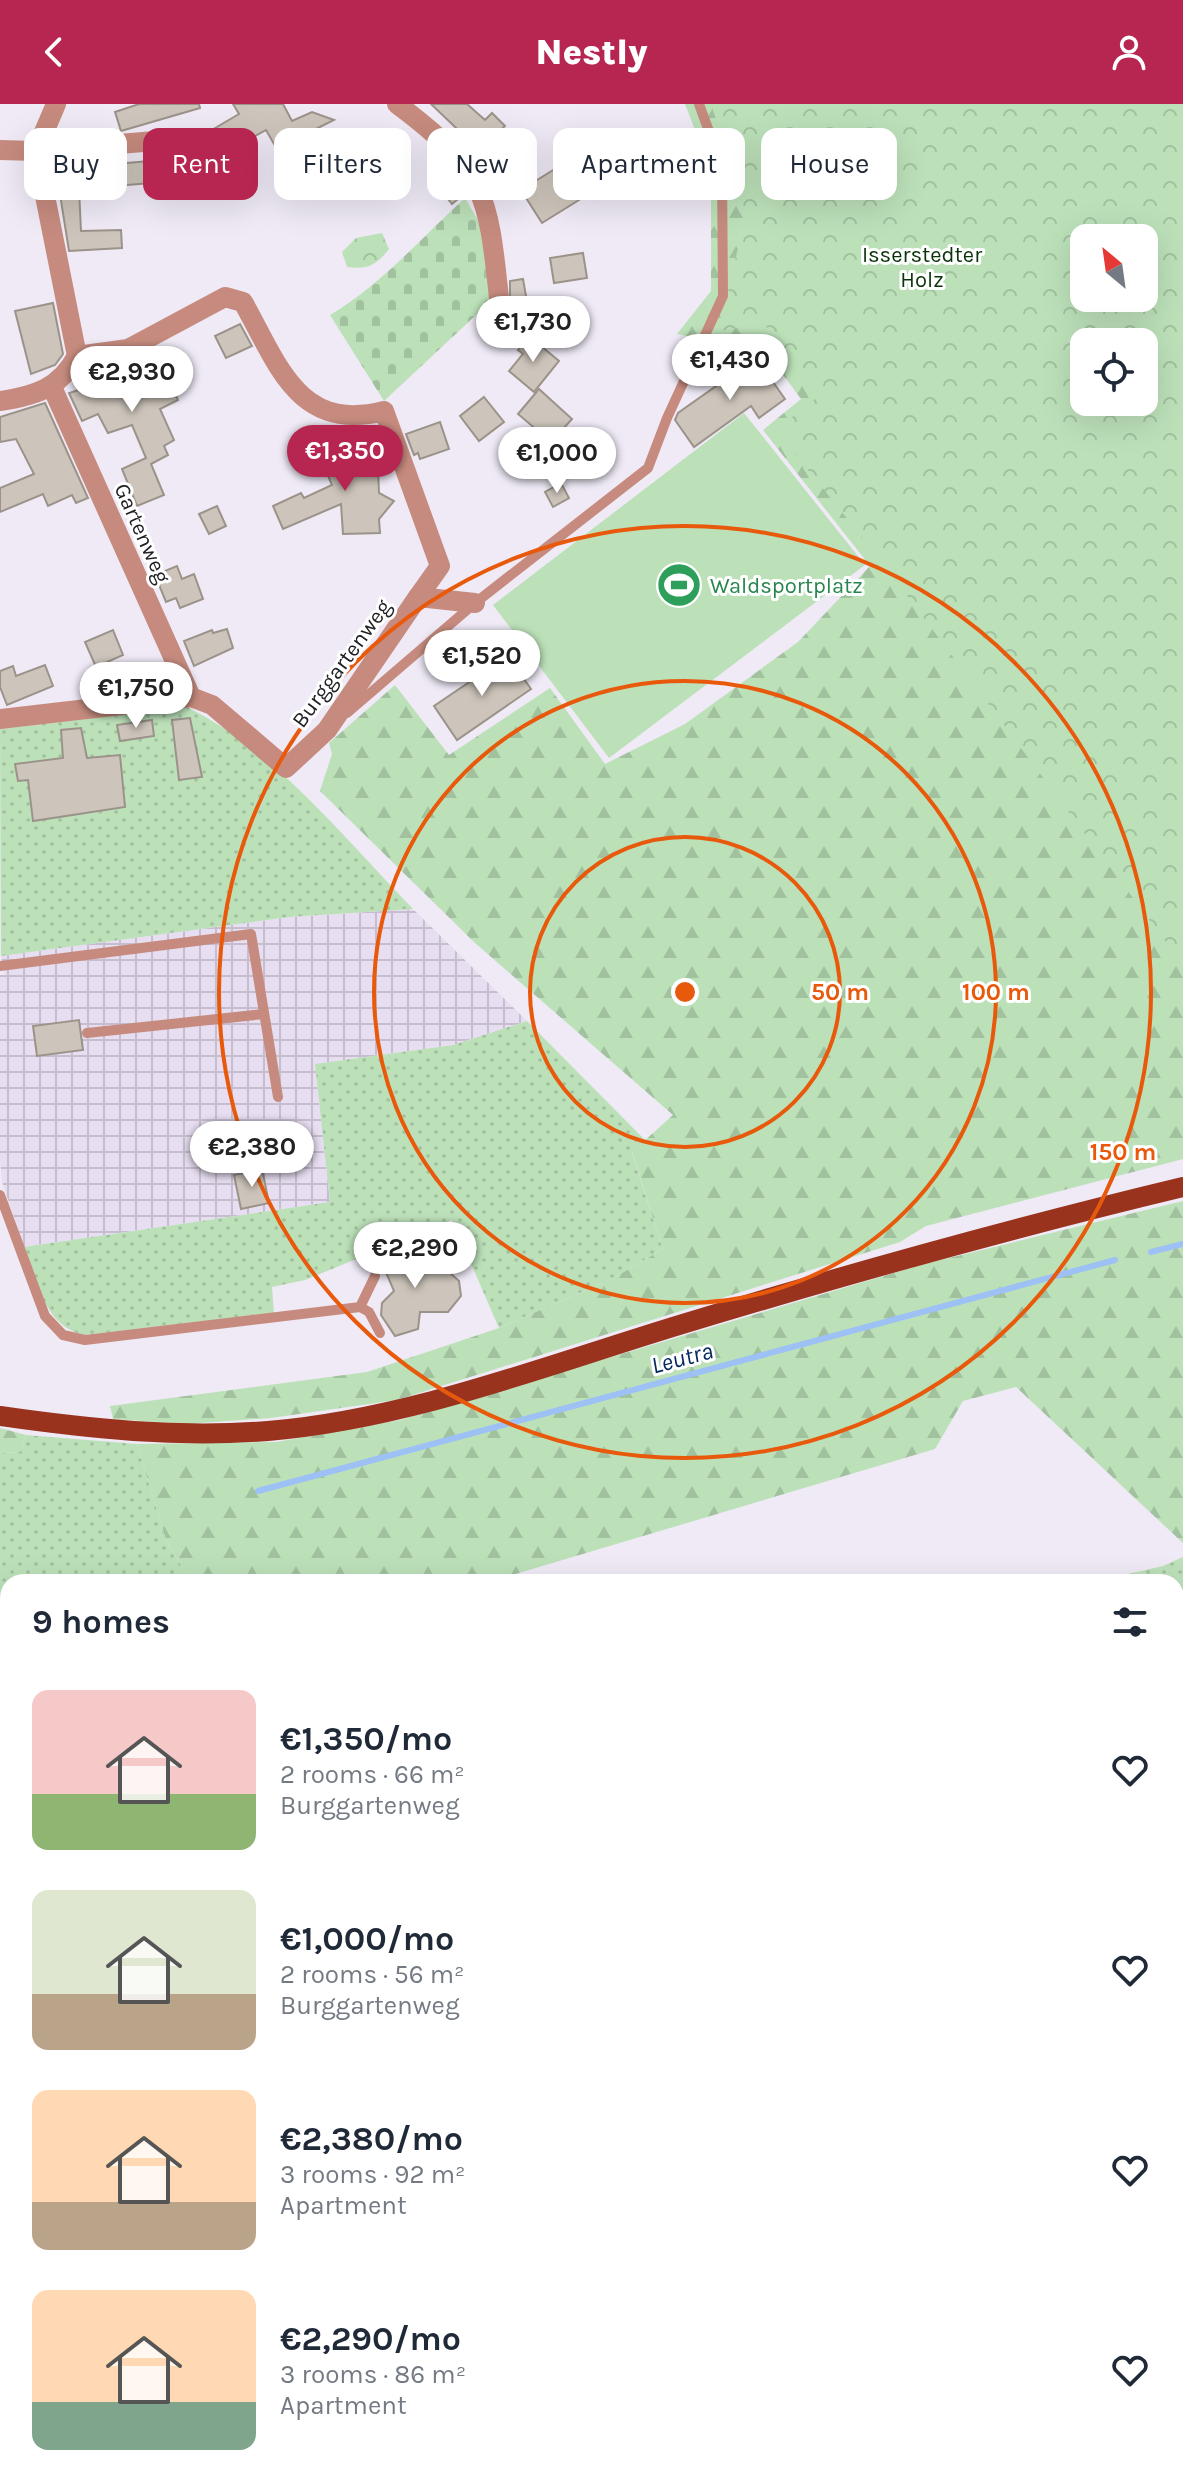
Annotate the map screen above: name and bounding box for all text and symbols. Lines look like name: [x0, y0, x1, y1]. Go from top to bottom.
icon: back: [32, 30, 76, 74]
icon: person: [1107, 30, 1151, 74]
text: Nestly: [535, 31, 648, 73]
chip: Buy: [24, 128, 127, 200]
chip: Rent: [143, 128, 258, 200]
chip: Filters: [274, 128, 411, 200]
chip: New: [427, 128, 537, 200]
chip: Apartment: [553, 128, 745, 200]
chip: House: [761, 128, 897, 200]
north arrow: [1070, 224, 1158, 312]
map controls: [1070, 224, 1158, 416]
park label: Isserstedter Holz: [862, 242, 982, 293]
pin: €1,730: [468, 296, 598, 364]
text: €1,730: [494, 306, 572, 337]
button: locate: [1070, 328, 1158, 416]
pin: €1,430: [665, 334, 795, 402]
text: €1,430: [690, 344, 770, 375]
pin: €2,930: [67, 346, 197, 414]
text: €2,930: [88, 356, 176, 387]
pin: €1,350: [280, 425, 410, 493]
pin: €1,000: [492, 427, 622, 495]
text: €1,350: [305, 435, 385, 466]
text: €1,000: [516, 437, 598, 468]
street label: Gartenweg: [109, 479, 176, 588]
sports icon: Waldsportplatz: [655, 561, 703, 609]
place label: Waldsportplatz: [710, 573, 863, 599]
street label: Burggartenweg: [287, 594, 397, 733]
pin: €1,520: [417, 630, 547, 698]
text: €1,520: [442, 640, 522, 671]
pin: €1,750: [71, 662, 201, 730]
text: €1,750: [98, 672, 174, 703]
centre of rings: [671, 978, 699, 1006]
text: 50 m: [811, 978, 869, 1006]
text: 100 m: [962, 978, 1030, 1006]
pin: €2,380: [187, 1121, 317, 1189]
text: €2,380: [208, 1131, 296, 1162]
text: 150 m: [1090, 1138, 1156, 1166]
pin: €2,290: [350, 1222, 480, 1290]
text: €2,290: [372, 1232, 458, 1263]
water label: Leutra: [648, 1336, 716, 1380]
icon: filters: [1108, 1600, 1152, 1644]
text: 9 homes: [32, 1602, 170, 1642]
text: €1,350/mo: [280, 1719, 452, 1759]
icon: home: [96, 1722, 192, 1818]
icon: heart: [1108, 1748, 1152, 1792]
text: 2 rooms · 66 m²: [280, 1759, 465, 1790]
text: Burggartenweg: [280, 1790, 460, 1821]
text: €1,000/mo: [280, 1919, 454, 1959]
icon: home: [96, 1922, 192, 2018]
icon: heart: [1108, 1948, 1152, 1992]
text: 2 rooms · 56 m²: [280, 1959, 465, 1990]
text: Burggartenweg: [280, 1990, 460, 2021]
text: €2,380/mo: [280, 2119, 463, 2159]
icon: home: [96, 2122, 192, 2218]
icon: heart: [1108, 2148, 1152, 2192]
text: 3 rooms · 92 m²: [280, 2159, 465, 2190]
text: Apartment: [280, 2190, 407, 2221]
text: €2,290/mo: [280, 2319, 461, 2359]
icon: home: [96, 2322, 192, 2418]
icon: heart: [1108, 2348, 1152, 2392]
text: 3 rooms · 86 m²: [280, 2359, 466, 2390]
text: Apartment: [280, 2390, 407, 2421]

